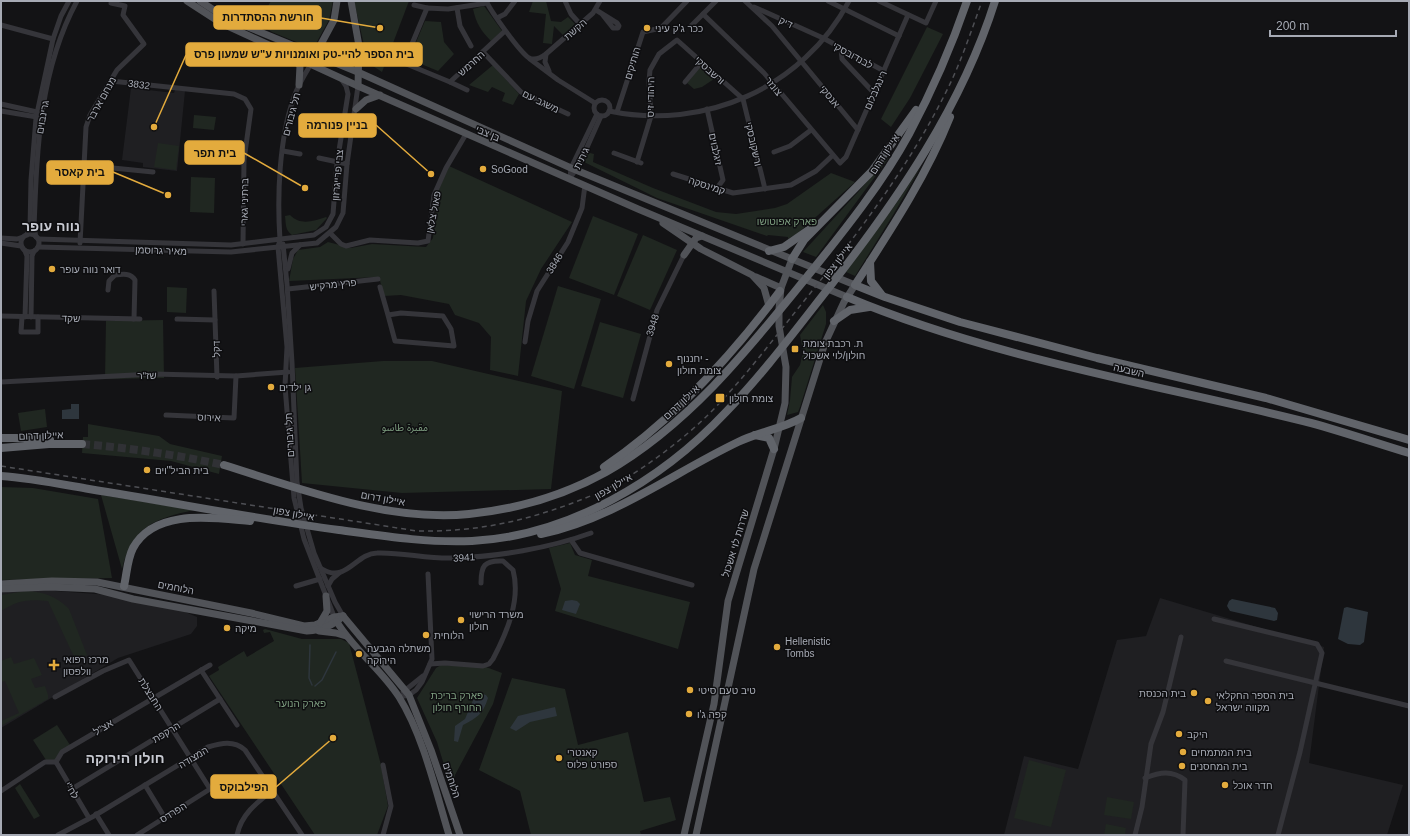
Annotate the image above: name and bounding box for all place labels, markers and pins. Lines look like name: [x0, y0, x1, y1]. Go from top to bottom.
callout: חורשת ההסתדרות: [214, 6, 321, 29]
marker: ככר ג'ק עיני: [642, 23, 652, 33]
place label: ככר ג'ק עיני: [655, 23, 703, 34]
callout: בית הספר להיי-טק ואומנויות ע"ש שמעון פרס: [186, 43, 422, 66]
callout: בניין פנורמה: [299, 114, 376, 137]
callout: בית תפר: [185, 141, 244, 164]
callout: בית קאסר: [47, 161, 113, 184]
marker: SoGood: [478, 164, 488, 174]
place label: SoGood: [491, 164, 528, 175]
marker: דואר נווה עופר: [47, 264, 57, 274]
place label: דואר נווה עופר: [60, 264, 121, 275]
place label: ת. רכבת צומת חולון/לוי אשכול: [803, 338, 865, 361]
marker: ת. רכבת צומת חולון/לוי אשכול: [790, 344, 800, 354]
place label: יחננוף - צומת חולון: [677, 353, 722, 376]
marker: יחננוף - צומת חולון: [664, 359, 674, 369]
marker: גן ילדים: [266, 382, 276, 392]
place label: גן ילדים: [279, 382, 311, 393]
marker: צומת חולון: [714, 392, 726, 404]
place label: צומת חולון: [729, 393, 774, 404]
marker: בית הביל"וים: [142, 465, 152, 475]
place label: בית הביל"וים: [155, 465, 209, 476]
place label: משרד הרישוי חולון: [469, 609, 524, 632]
marker: משרד הרישוי חולון: [456, 615, 466, 625]
marker: מיקה: [222, 623, 232, 633]
place label: מיקה: [235, 623, 257, 634]
marker: הלוחית: [421, 630, 431, 640]
place label: הלוחית: [434, 630, 464, 641]
place label: Hellenistic Tombs: [785, 636, 831, 659]
marker: Hellenistic Tombs: [772, 642, 782, 652]
place label: משתלה הגבעה הירוקה: [367, 643, 431, 666]
marker: משתלה הגבעה הירוקה: [354, 649, 364, 659]
place label: מרכז רפואי וולפסון: [63, 654, 109, 677]
marker: מרכז רפואי וולפסון: [48, 659, 60, 671]
marker: טיב טעם סיטי: [685, 685, 695, 695]
place label: טיב טעם סיטי: [698, 685, 756, 696]
place label: בית הכנסת: [1139, 688, 1186, 699]
marker: בית הכנסת: [1189, 688, 1199, 698]
place label: בית הספר החקלאי מקווה ישראל: [1216, 690, 1294, 713]
marker: בית הספר החקלאי מקווה ישראל: [1203, 696, 1213, 706]
marker: קפה ג'ו: [684, 709, 694, 719]
place label: קפה ג'ו: [697, 709, 727, 720]
marker: היקב: [1174, 729, 1184, 739]
place label: היקב: [1187, 729, 1208, 740]
place label: קאנטרי ספורט פלוס: [567, 747, 618, 770]
marker: בית המתמחים: [1178, 747, 1188, 757]
place label: בית המתמחים: [1191, 747, 1252, 758]
marker: קאנטרי ספורט פלוס: [554, 753, 564, 763]
marker: בית המחסנים: [1177, 761, 1187, 771]
place label: בית המחסנים: [1190, 761, 1248, 772]
callout: הפילבוקס: [211, 775, 276, 798]
marker: חדר אוכל: [1220, 780, 1230, 790]
place label: חדר אוכל: [1233, 780, 1272, 791]

